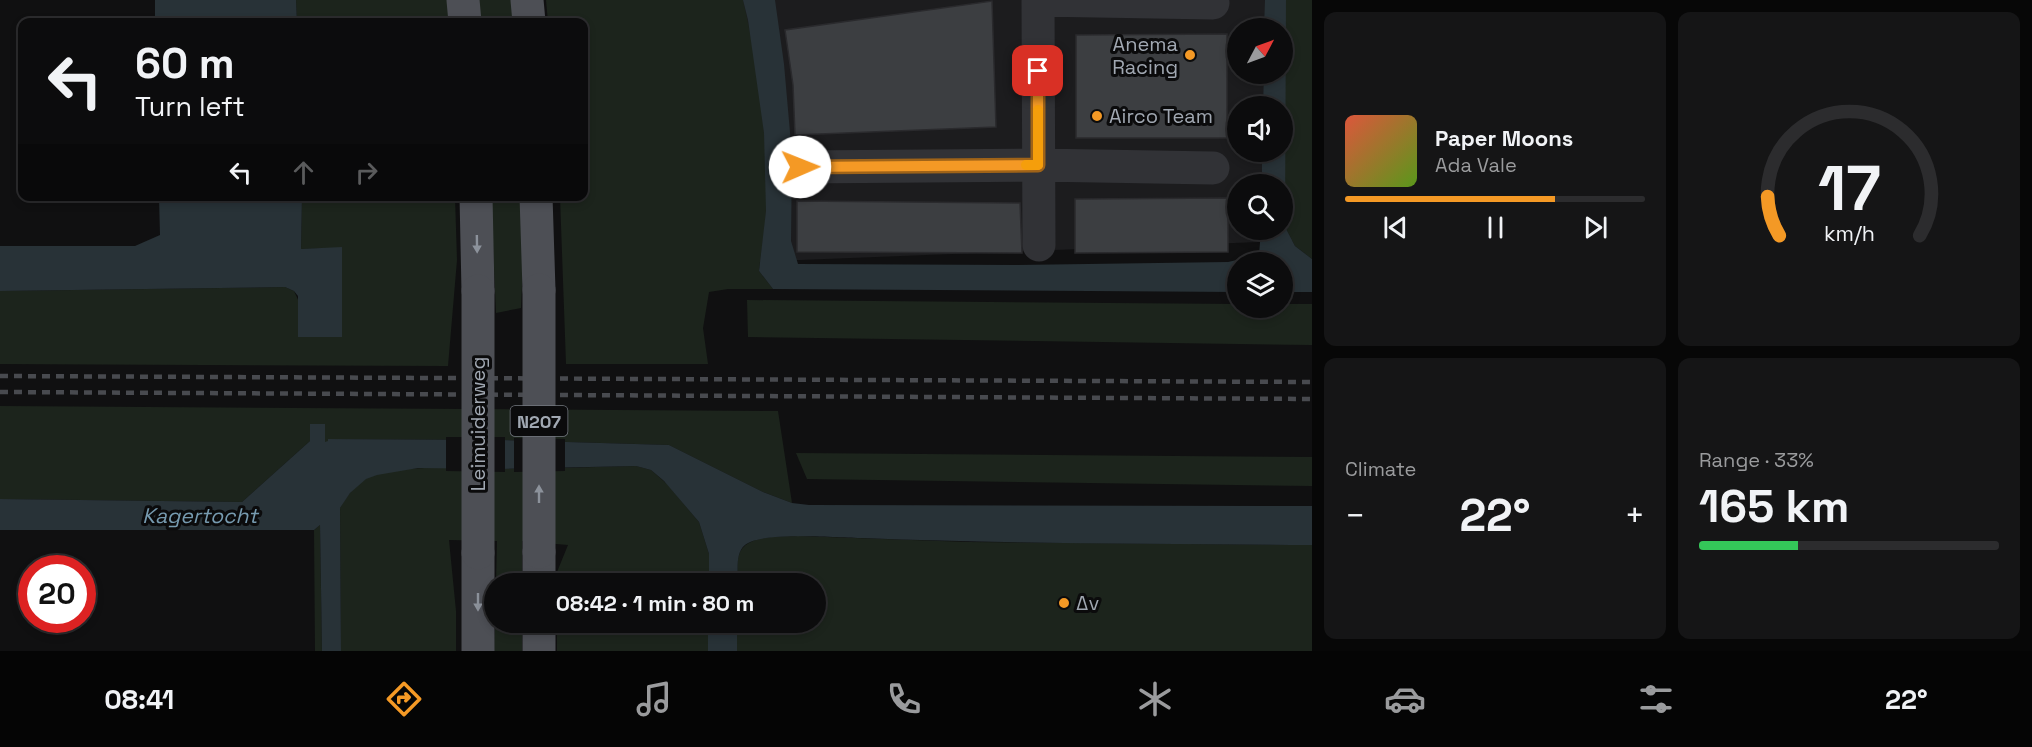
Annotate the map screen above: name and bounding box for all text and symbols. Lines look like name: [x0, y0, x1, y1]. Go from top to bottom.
north arrow: [1227, 18, 1293, 84]
map controls: [1227, 18, 1293, 318]
place label: Anema Racing: [1112, 31, 1178, 80]
text: 60 m: [135, 37, 235, 90]
icon: left: [36, 42, 114, 120]
pin: [1012, 45, 1063, 96]
marker: Anema Racing: [1183, 48, 1197, 62]
icon: arrive: [1021, 54, 1054, 87]
text: Turn left: [135, 89, 245, 124]
button: sound: [1227, 96, 1293, 162]
place label: Airco Team: [1109, 103, 1213, 129]
marker: Airco Team: [1090, 109, 1104, 123]
text: Paper Moons: [1435, 124, 1573, 152]
position arrow: [768, 135, 832, 199]
text: 17: [1818, 149, 1880, 228]
text: Ada Vale: [1435, 152, 1517, 178]
icon: left: [224, 156, 257, 189]
icon: ahead: [287, 156, 320, 189]
icon: right: [350, 156, 383, 189]
button: search: [1227, 174, 1293, 240]
icon: previous: [1379, 211, 1412, 244]
icon: pause: [1479, 211, 1512, 244]
icon: next: [1579, 211, 1612, 244]
text: km/h: [1823, 221, 1875, 248]
one-way arrow: [472, 234, 481, 253]
button: layers: [1227, 252, 1293, 318]
street label: Leimuiderweg: [465, 357, 491, 491]
road number: N207: [510, 406, 568, 436]
text: Range · 33%: [1699, 447, 1814, 473]
text: Climate: [1345, 456, 1416, 482]
text: 165 km: [1699, 478, 1849, 535]
one-way arrow: [534, 484, 544, 503]
text: 22°: [1459, 487, 1531, 544]
text: −: [1345, 495, 1365, 537]
text: +: [1625, 495, 1645, 537]
water label: Kagertocht: [142, 502, 260, 529]
speed limit sign: 20: [18, 555, 96, 633]
text: 08:42 · 1 min · 80 m: [556, 589, 754, 617]
place label: ∆v: [1076, 590, 1099, 616]
one-way arrow: [473, 592, 483, 611]
marker: ∆v: [1057, 596, 1071, 610]
icon: directions: [383, 678, 425, 720]
icon: music: [633, 678, 675, 720]
icon: phone: [883, 678, 925, 720]
icon: climate: [1134, 678, 1176, 720]
icon: car: [1384, 678, 1426, 720]
icon: filters: [1635, 678, 1677, 720]
text: 08:41: [104, 682, 174, 717]
text: 22°: [1885, 682, 1928, 717]

